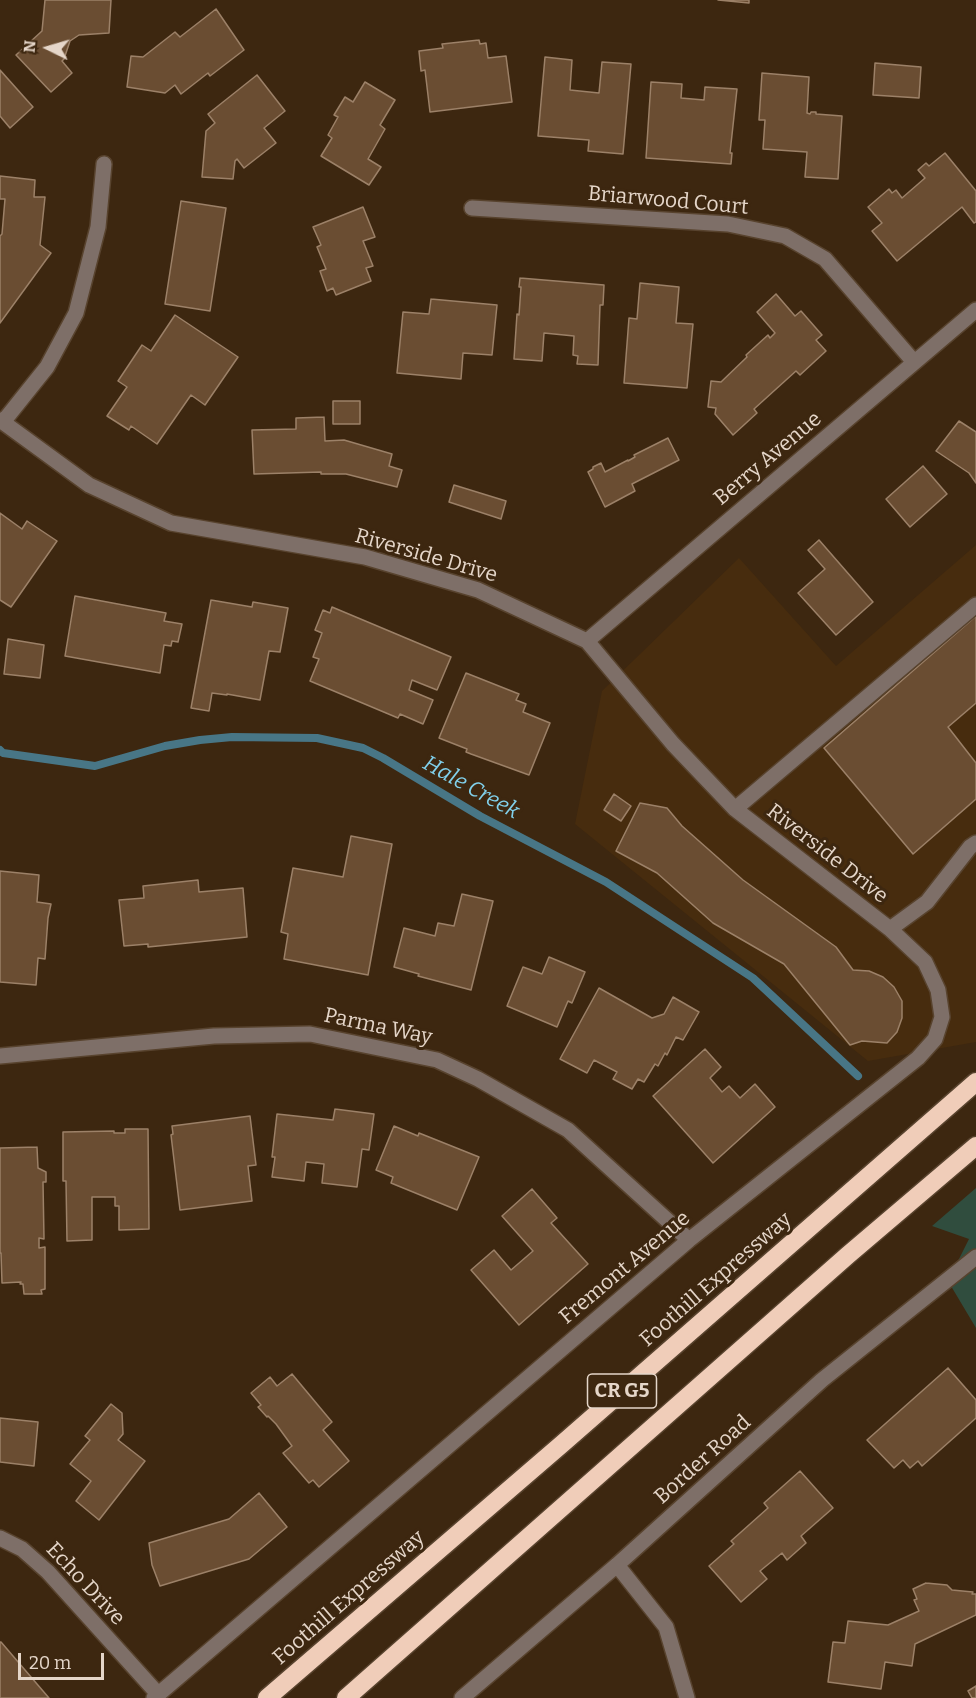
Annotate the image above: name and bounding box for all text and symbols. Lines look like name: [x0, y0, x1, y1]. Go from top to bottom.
north arrow: [18, 18, 78, 78]
text: N: [20, 39, 40, 53]
street label: Briarwood Court: [587, 181, 749, 221]
street label: Berry Avenue: [709, 407, 827, 511]
street label: Riverside Drive: [352, 524, 500, 588]
water label: Hale Creek: [418, 751, 524, 825]
street label: Riverside Drive: [761, 799, 893, 909]
street label: Parma Way: [322, 1003, 434, 1051]
street label: Fremont Avenue: [555, 1206, 695, 1330]
street label: Foothill Expressway: [635, 1207, 797, 1353]
road number: CR G5: [588, 1374, 656, 1408]
street label: Border Road: [650, 1410, 756, 1510]
street label: Foothill Expressway: [268, 1525, 430, 1671]
street label: Echo Drive: [40, 1537, 130, 1631]
scale bar: [21, 1641, 106, 1679]
text: 20 m: [29, 1652, 71, 1674]

